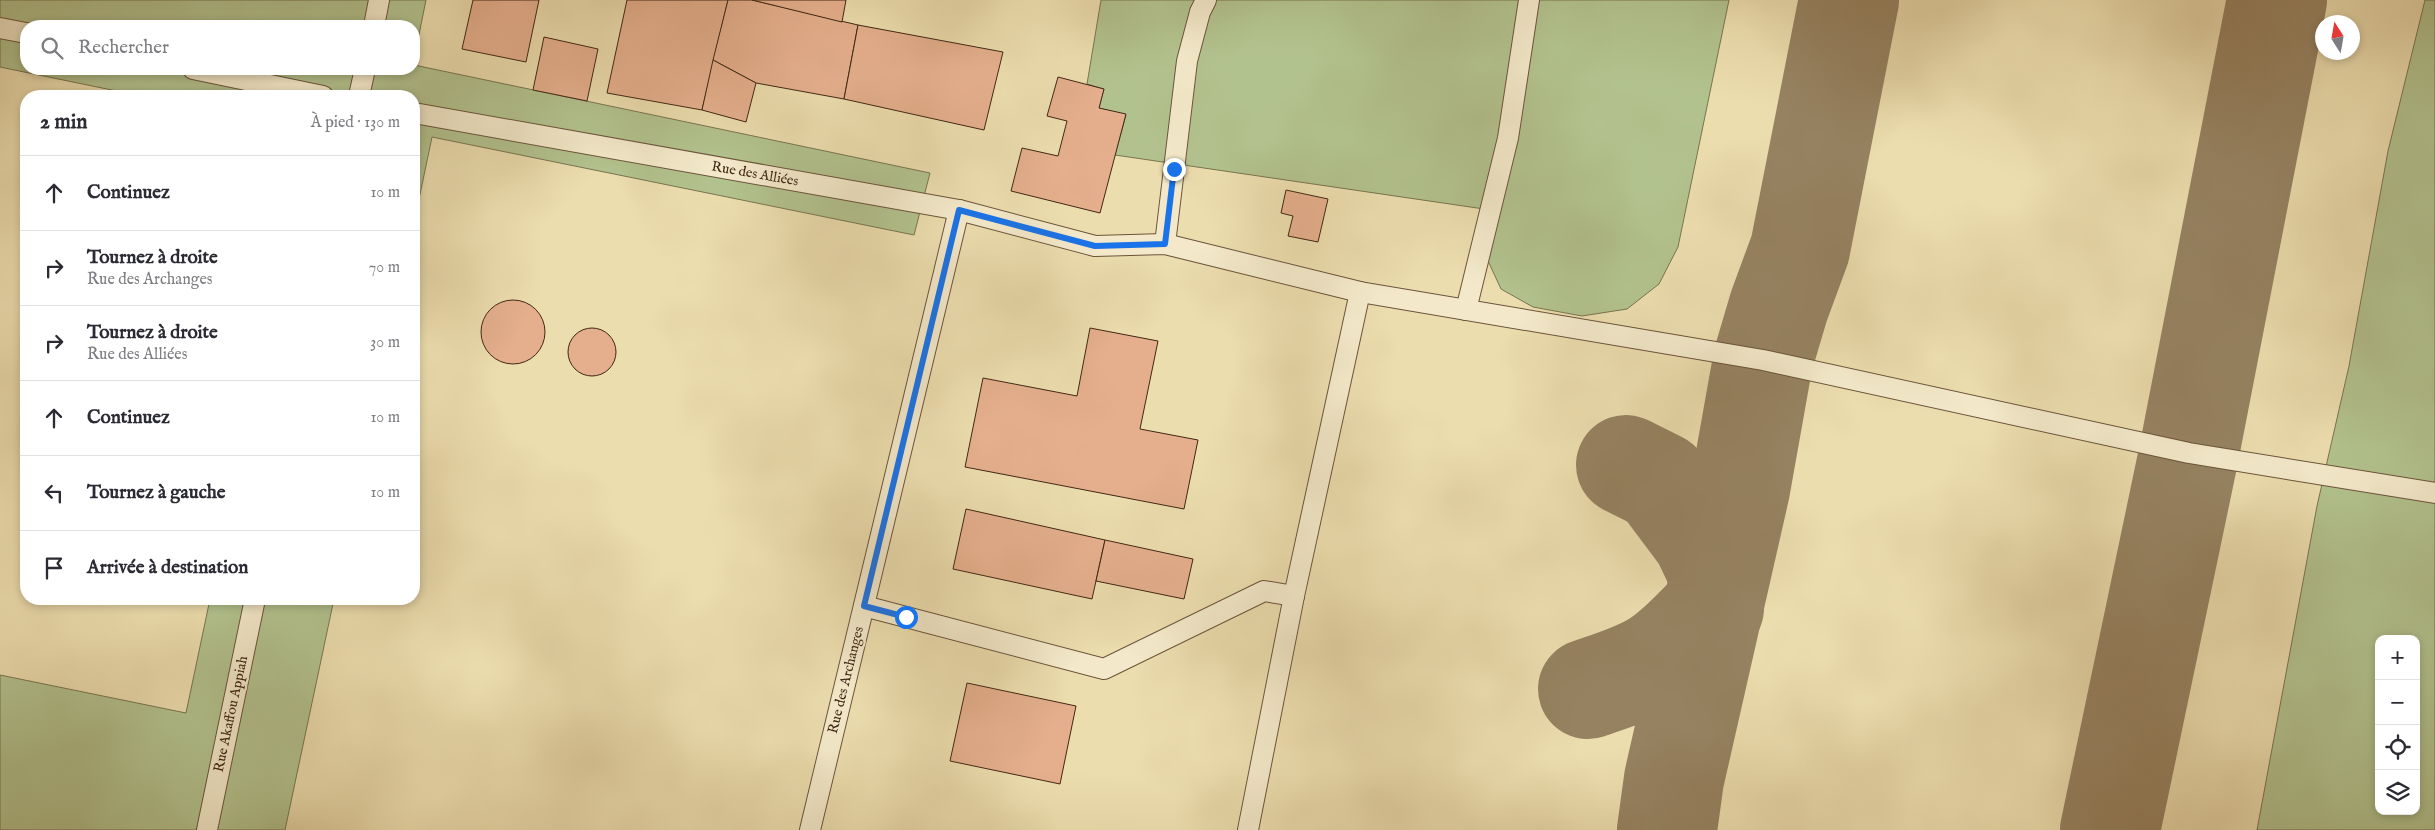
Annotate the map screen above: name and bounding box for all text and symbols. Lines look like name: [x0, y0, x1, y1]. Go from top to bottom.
north arrow: [2315, 15, 2360, 60]
search box: [20, 20, 420, 75]
icon: search: [38, 34, 66, 62]
text: Rechercher: [78, 36, 169, 60]
text: 2 min: [40, 109, 87, 136]
text: À pied · 130 m: [311, 113, 400, 133]
street label: Rue des Alliées: [710, 158, 800, 190]
route end: [1163, 158, 1186, 181]
icon: ahead: [40, 179, 68, 207]
text: Continuez: [87, 181, 170, 205]
text: 10 m: [370, 183, 400, 203]
text: Tournez à droite: [87, 246, 218, 270]
icon: right: [40, 254, 68, 282]
text: 70 m: [369, 258, 400, 278]
text: Rue des Archanges: [87, 270, 212, 290]
text: Tournez à droite: [87, 321, 218, 345]
icon: right: [40, 329, 68, 357]
text: 30 m: [370, 333, 400, 353]
text: Rue des Alliées: [87, 345, 187, 365]
icon: ahead: [40, 404, 68, 432]
text: Continuez: [87, 406, 170, 430]
text: 10 m: [370, 408, 400, 428]
icon: left: [40, 479, 68, 507]
text: Tournez à gauche: [87, 481, 226, 505]
text: 10 m: [370, 483, 400, 503]
icon: arrive: [40, 554, 68, 582]
text: Arrivée à destination: [87, 556, 248, 580]
route start: [895, 606, 918, 629]
street label: Rue des Archanges: [824, 625, 868, 735]
map controls: [2375, 635, 2420, 815]
button: +: [2375, 635, 2420, 680]
street label: Rue Akaffou Appiah: [210, 654, 252, 774]
button: −: [2375, 680, 2420, 725]
button: locate: [2375, 725, 2420, 770]
button: layers: [2375, 770, 2420, 815]

